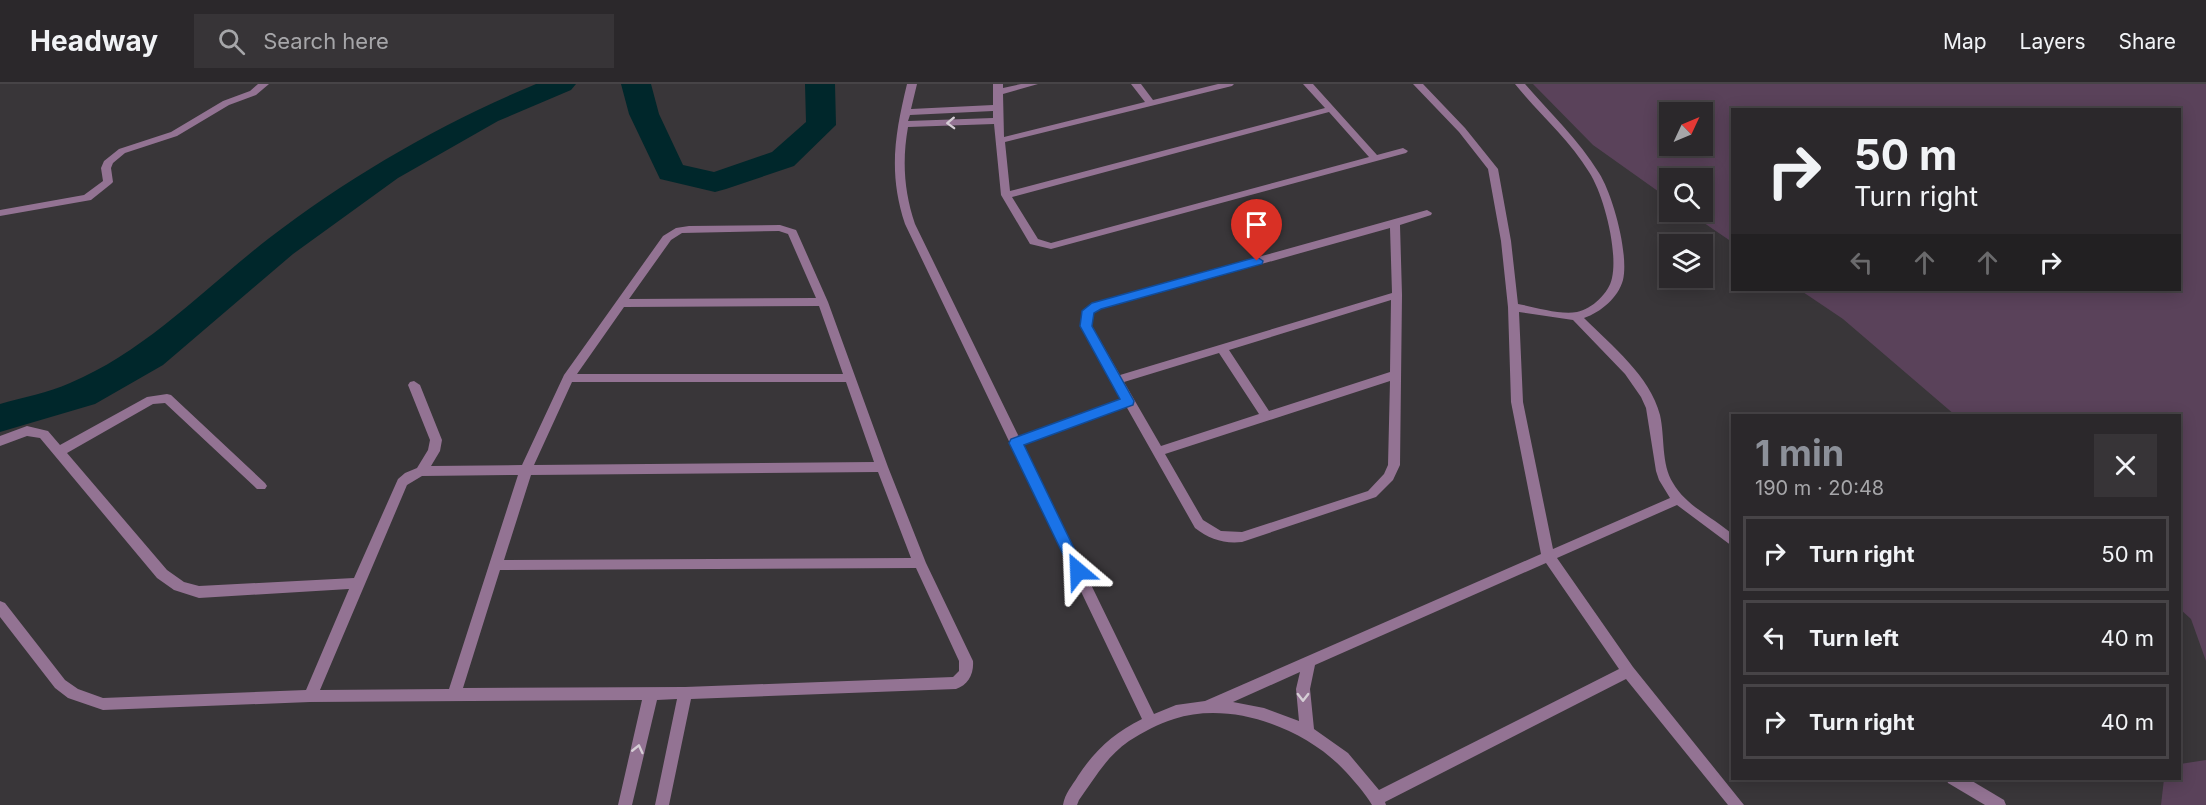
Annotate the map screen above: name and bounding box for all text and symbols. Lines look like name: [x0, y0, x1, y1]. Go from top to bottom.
search box: [194, 14, 614, 68]
text: Headway: [30, 24, 158, 58]
icon: search: [215, 25, 248, 58]
text: Search here: [263, 28, 389, 54]
text: Map: [1943, 29, 1987, 54]
text: Layers: [2020, 29, 2086, 54]
text: Share: [2119, 29, 2176, 54]
north arrow: [1659, 102, 1713, 156]
map controls: [1659, 102, 1713, 288]
one-way arrow: [947, 116, 956, 129]
text: 50 m: [1854, 129, 1957, 180]
icon: right: [1755, 132, 1833, 210]
button: search: [1659, 168, 1713, 222]
text: Turn right: [1854, 180, 1978, 213]
pin: [1231, 199, 1282, 261]
icon: arrive: [1240, 208, 1273, 241]
button: layers: [1659, 234, 1713, 288]
icon: left: [1845, 246, 1878, 279]
icon: ahead: [1908, 246, 1941, 279]
icon: ahead: [1971, 246, 2004, 279]
icon: right: [2034, 246, 2067, 279]
text: 1 min: [1755, 431, 1844, 475]
button: close: [2094, 434, 2157, 497]
text: 190 m · 20:48: [1755, 476, 1884, 500]
icon: right: [1758, 537, 1791, 570]
position arrow: [1046, 539, 1110, 603]
text: Turn right: [1809, 541, 1915, 567]
text: 50 m: [2101, 541, 2154, 567]
icon: left: [1758, 621, 1791, 654]
text: Turn left: [1809, 625, 1899, 651]
text: 40 m: [2100, 625, 2154, 651]
one-way arrow: [1297, 692, 1309, 701]
icon: right: [1758, 705, 1791, 738]
text: Turn right: [1809, 709, 1915, 735]
text: 40 m: [2100, 709, 2154, 735]
one-way arrow: [630, 744, 643, 754]

